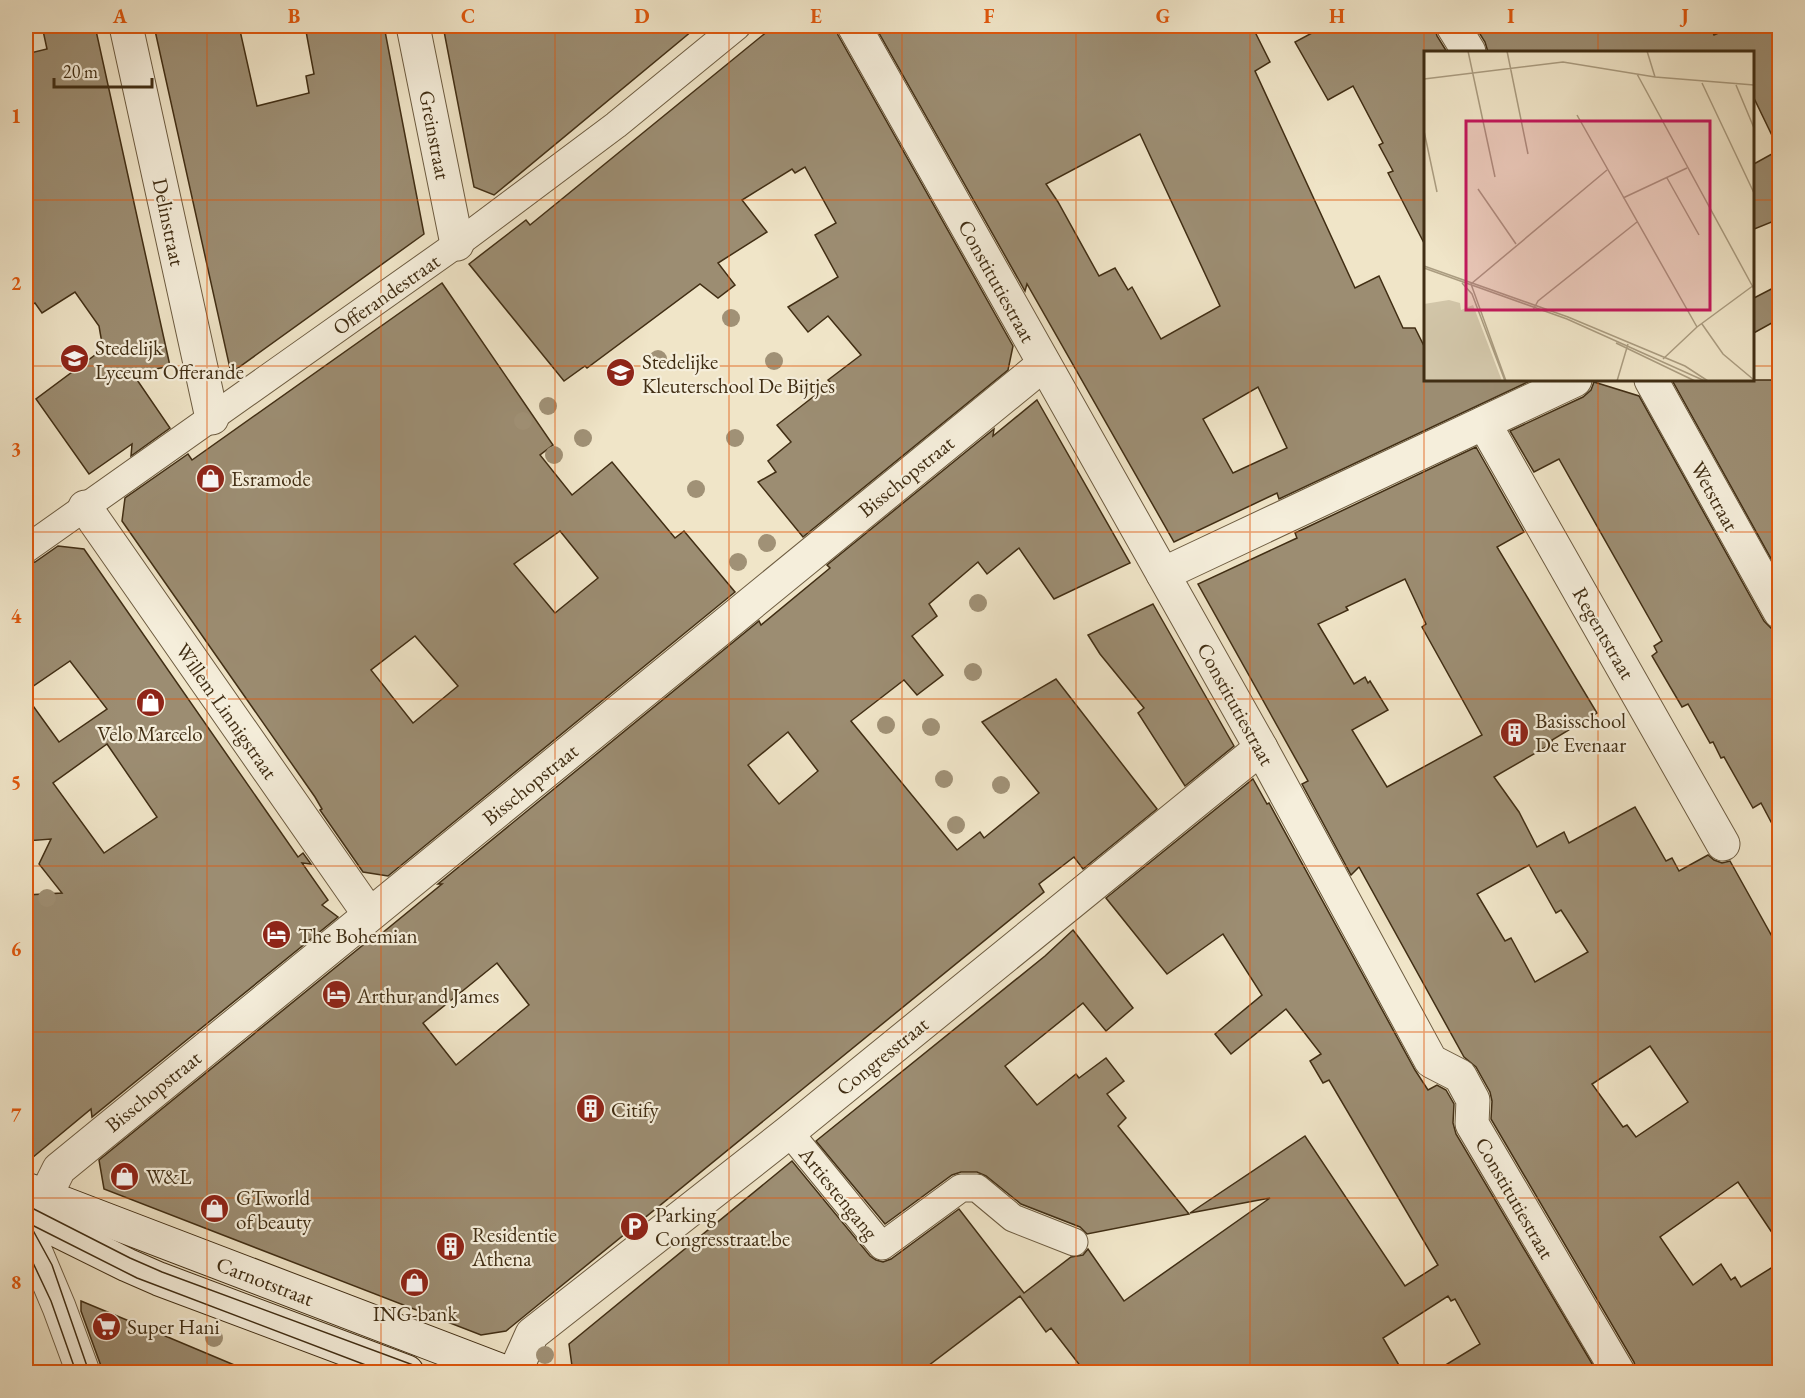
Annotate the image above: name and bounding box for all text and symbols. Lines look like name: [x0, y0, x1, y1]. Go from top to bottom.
text: A: [112, 3, 128, 29]
text: B: [288, 3, 300, 29]
text: C: [461, 3, 475, 29]
text: D: [634, 3, 650, 29]
text: E: [810, 3, 822, 29]
text: F: [984, 3, 995, 29]
text: G: [1156, 3, 1170, 29]
text: H: [1329, 3, 1345, 29]
text: I: [1507, 3, 1515, 29]
text: J: [1679, 3, 1689, 29]
scale bar: [54, 51, 152, 89]
inset map: [1424, 51, 1754, 381]
text: 20 m: [63, 60, 98, 83]
street label: Greinstraat: [413, 88, 457, 182]
text: 1: [11, 103, 21, 129]
street label: Delinstraat: [147, 176, 192, 269]
street label: Constitutiestraat: [952, 215, 1042, 347]
street label: Offerandestraat: [327, 247, 445, 341]
text: 2: [11, 270, 22, 296]
place label: Stedelijk Lyceum Offerande: [95, 334, 244, 385]
school or university icon: Stedelijk Lyceum Offerande: [58, 343, 90, 375]
place label: Stedelijke Kleuterschool De Bijtjes: [642, 348, 835, 399]
school or university icon: Stedelijke Kleuterschool De Bijtjes: [605, 357, 637, 389]
street label: Bisschopstraat: [853, 429, 960, 523]
text: 3: [11, 436, 21, 462]
street label: Wetstraat: [1685, 456, 1745, 536]
shop icon: Esramode: [194, 462, 226, 494]
place label: Esramode: [231, 465, 311, 492]
street label: Regentstraat: [1567, 582, 1641, 684]
text: 4: [11, 603, 22, 629]
street label: Willem Linnigstraat: [170, 638, 284, 785]
street label: Constitutiestraat: [1191, 638, 1281, 770]
shop icon: Velo Marcelo: [134, 686, 166, 718]
place label: Basisschool De Evenaar: [1535, 707, 1626, 758]
building icon: Basisschool De Evenaar: [1498, 716, 1530, 748]
place label: Velo Marcelo: [97, 720, 203, 747]
street label: Bisschopstraat: [477, 737, 584, 831]
text: 5: [11, 769, 21, 795]
hotel icon: The Bohemian: [261, 919, 293, 951]
place label: The Bohemian: [298, 922, 418, 949]
text: 6: [11, 936, 22, 962]
hotel icon: Arthur and James: [320, 979, 352, 1011]
place label: Arthur and James: [356, 982, 500, 1009]
street label: Congresstraat: [830, 1010, 934, 1102]
street label: Bisschopstraat: [100, 1044, 207, 1138]
building icon: Citify: [574, 1093, 606, 1125]
place label: Citify: [611, 1096, 659, 1123]
text: 7: [11, 1102, 22, 1128]
street label: Constitutiestraat: [1469, 1132, 1561, 1264]
street label: Artiestengang: [793, 1140, 885, 1246]
shop icon: W&L: [109, 1160, 141, 1192]
place label: W&L: [146, 1163, 192, 1190]
place label: GTworld of beauty: [236, 1184, 312, 1235]
shop icon: GTworld of beauty: [199, 1193, 231, 1225]
place label: Parking Congresstraat.be: [655, 1201, 790, 1252]
parking icon: Parking Congresstraat.be: [618, 1210, 650, 1242]
place label: Residentie Athena: [471, 1221, 557, 1272]
building icon: Residentie Athena: [435, 1230, 467, 1262]
street label: Carnotstraat: [212, 1250, 318, 1312]
shop icon: ING-bank: [399, 1266, 431, 1298]
text: 8: [11, 1269, 21, 1295]
place label: ING-bank: [373, 1300, 458, 1327]
supermarket icon: Super Hani: [90, 1310, 122, 1342]
place label: Super Hani: [127, 1313, 220, 1340]

